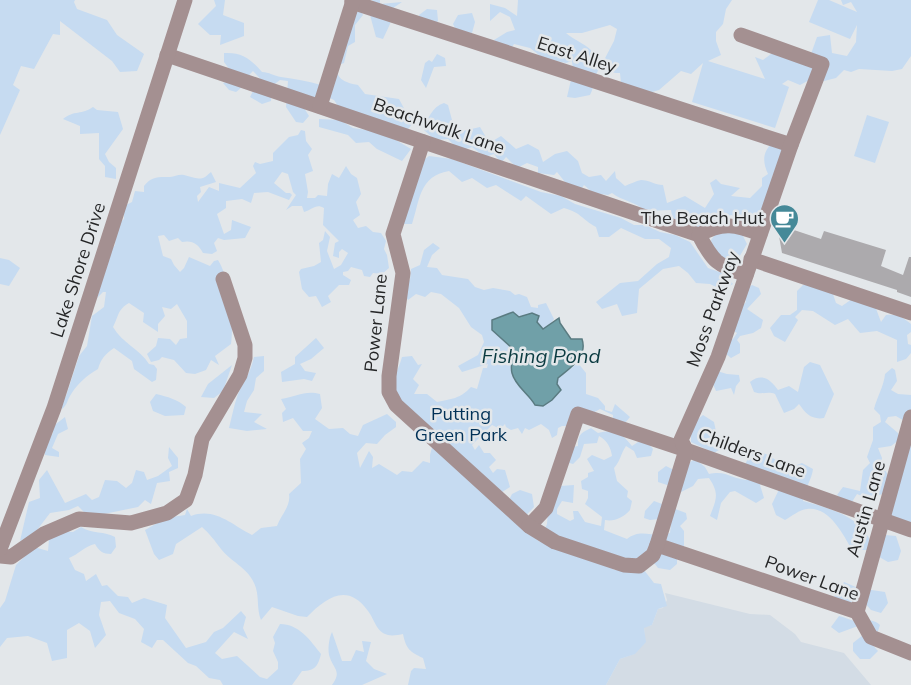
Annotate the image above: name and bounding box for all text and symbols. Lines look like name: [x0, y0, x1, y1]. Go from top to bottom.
street label: East Alley: [535, 31, 620, 78]
street label: Beachwalk Lane: [370, 92, 508, 159]
street label: Lake Shore Drive: [45, 199, 110, 340]
cafe icon: The Beach Hut: [769, 202, 801, 244]
place label: The Beach Hut: [641, 206, 764, 229]
street label: Moss Parkway: [681, 247, 744, 370]
street label: Power Lane: [359, 273, 392, 373]
water label: Fishing Pond: [481, 343, 601, 368]
park label: Putting Green Park: [415, 402, 508, 446]
street label: Childers Lane: [695, 422, 809, 483]
street label: Austin Lane: [841, 458, 890, 560]
street label: Power Lane: [762, 550, 863, 605]

